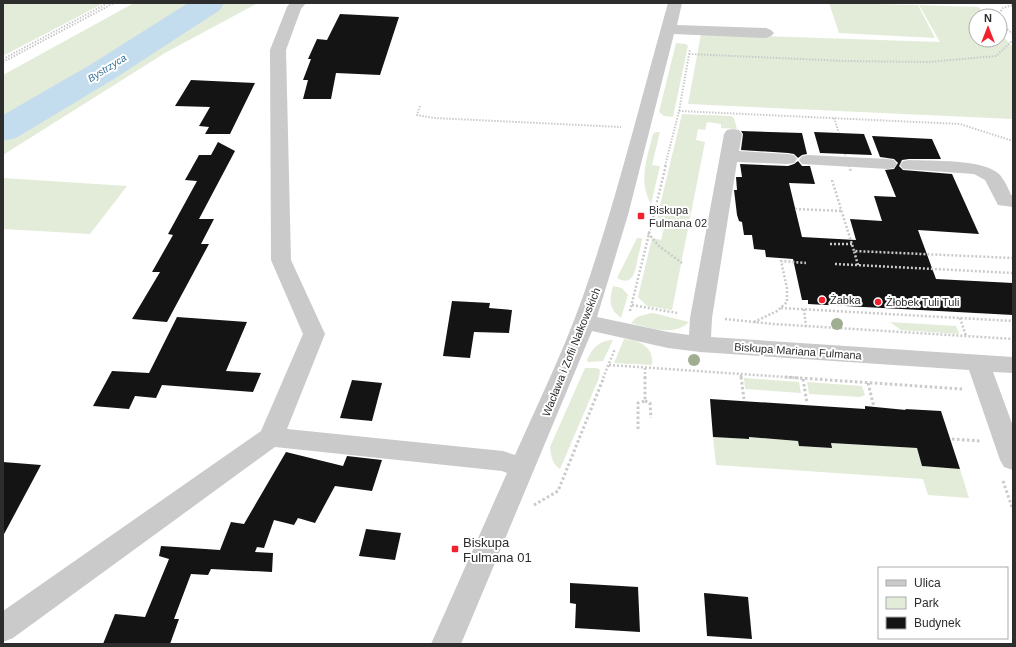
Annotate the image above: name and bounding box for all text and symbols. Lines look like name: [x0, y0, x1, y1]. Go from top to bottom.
north arrow: [968, 8, 1008, 48]
text: N: [984, 12, 992, 24]
water label: Bystrzyca: [86, 52, 129, 84]
place label: Biskupa Fulmana 02: [649, 204, 707, 229]
marker: Biskupa Fulmana 02: [636, 211, 646, 221]
street label: Wacława i Zofii Nałkowskich: [540, 286, 602, 418]
place label: Żabka: [830, 294, 861, 306]
marker: Żabka: [817, 295, 827, 305]
place label: Żłobek Tuli Tuli: [886, 296, 959, 308]
marker: Żłobek Tuli Tuli: [873, 297, 883, 307]
street label: Biskupa Mariana Fulmana: [734, 341, 863, 362]
place label: Biskupa Fulmana 01: [463, 535, 532, 565]
marker: Biskupa Fulmana 01: [450, 544, 460, 554]
legend: [878, 567, 1008, 639]
text: Ulica: [914, 576, 941, 590]
text: Park: [914, 596, 940, 610]
text: Budynek: [914, 616, 962, 630]

